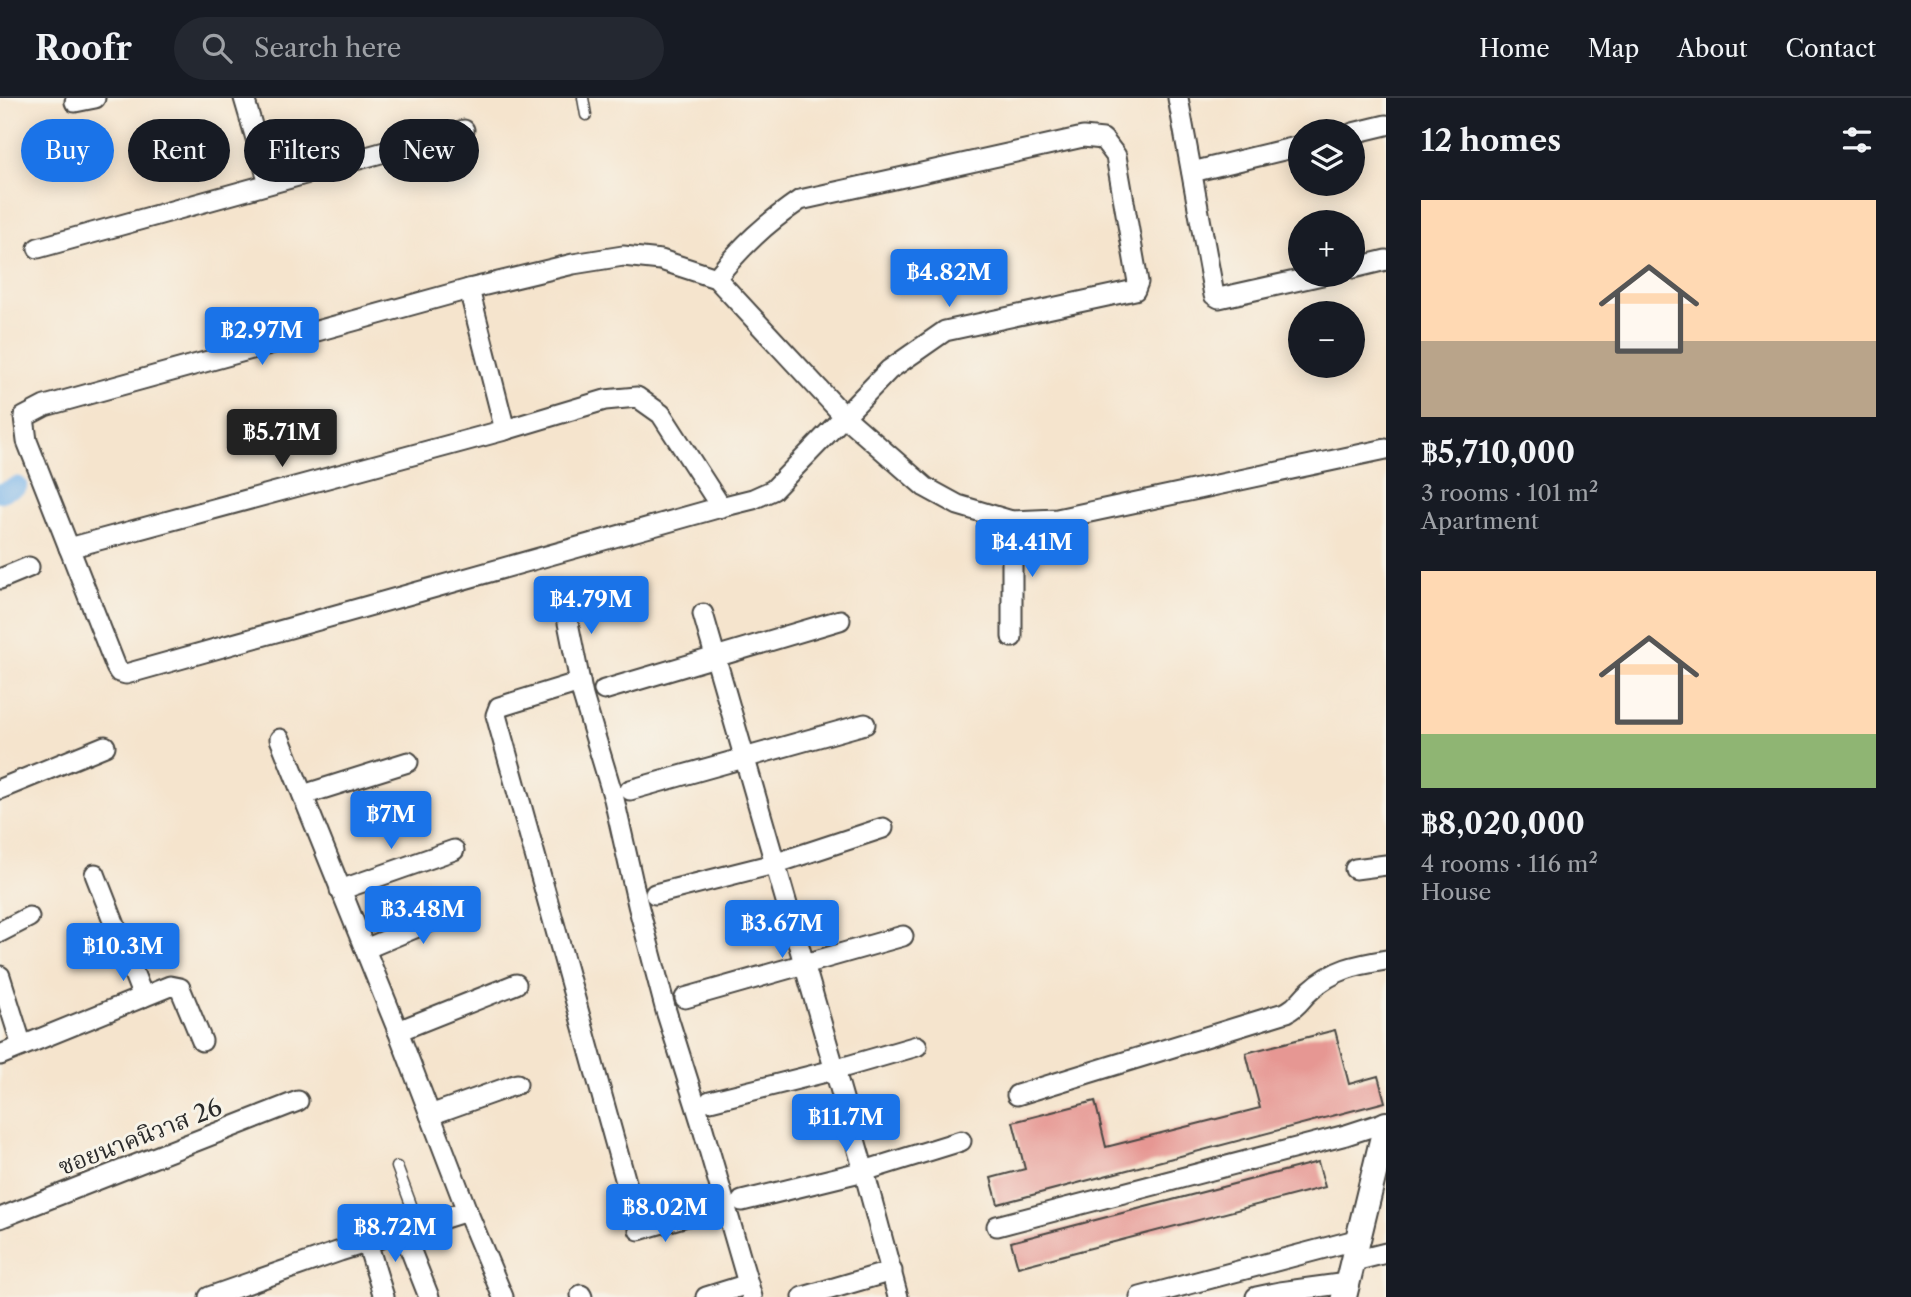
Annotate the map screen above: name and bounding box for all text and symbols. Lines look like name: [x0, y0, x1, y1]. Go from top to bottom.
search box: [174, 17, 664, 80]
text: Roofr: [35, 28, 132, 69]
icon: search: [198, 29, 236, 67]
text: Search here: [254, 32, 401, 64]
text: Home: [1479, 34, 1550, 63]
text: Map: [1588, 34, 1639, 63]
text: About: [1677, 34, 1748, 63]
text: Contact: [1786, 34, 1876, 63]
chip: Buy: [21, 119, 114, 182]
chip: Rent: [128, 119, 230, 182]
chip: Filters: [244, 119, 365, 182]
chip: New: [379, 119, 479, 182]
map controls: [1288, 119, 1365, 378]
button: layers: [1288, 119, 1365, 196]
icon: filters: [1838, 121, 1876, 159]
text: 12 homes: [1421, 122, 1561, 159]
button: +: [1288, 210, 1365, 287]
icon: home: [1586, 246, 1712, 372]
pin: ฿4.82M: [892, 250, 1006, 309]
text: ฿4.82M: [906, 258, 992, 286]
button: −: [1288, 301, 1365, 378]
pin: ฿2.97M: [205, 308, 319, 367]
text: ฿2.97M: [221, 316, 303, 344]
pin: ฿5.71M: [225, 410, 339, 469]
text: ฿5.71M: [243, 418, 321, 446]
text: ฿5,710,000: [1421, 434, 1575, 471]
text: 3 rooms · 101 m²: [1421, 479, 1598, 507]
text: Apartment: [1421, 507, 1539, 535]
pin: ฿4.41M: [975, 519, 1089, 579]
text: ฿4.41M: [991, 528, 1073, 556]
pin: ฿4.79M: [534, 576, 648, 636]
text: ฿4.79M: [550, 585, 632, 613]
icon: home: [1586, 617, 1712, 743]
pin: ฿7M: [357, 792, 425, 851]
text: ฿7M: [366, 800, 416, 828]
text: ฿8,020,000: [1421, 805, 1585, 842]
text: 4 rooms · 116 m²: [1421, 850, 1598, 878]
text: House: [1421, 878, 1491, 906]
pin: ฿3.48M: [366, 886, 480, 946]
text: ฿3.48M: [381, 895, 465, 923]
pin: ฿3.67M: [725, 900, 839, 960]
text: ฿3.67M: [741, 909, 823, 937]
pin: ฿10.3M: [66, 924, 180, 983]
text: ฿10.3M: [82, 932, 164, 960]
street label: ซอยนาคนิวาส 26: [54, 1092, 226, 1181]
pin: ฿11.7M: [789, 1094, 903, 1154]
text: ฿11.7M: [808, 1103, 884, 1131]
pin: ฿8.02M: [608, 1184, 722, 1244]
text: ฿8.02M: [622, 1193, 708, 1221]
pin: ฿8.72M: [338, 1204, 452, 1264]
text: ฿8.72M: [353, 1213, 437, 1241]

